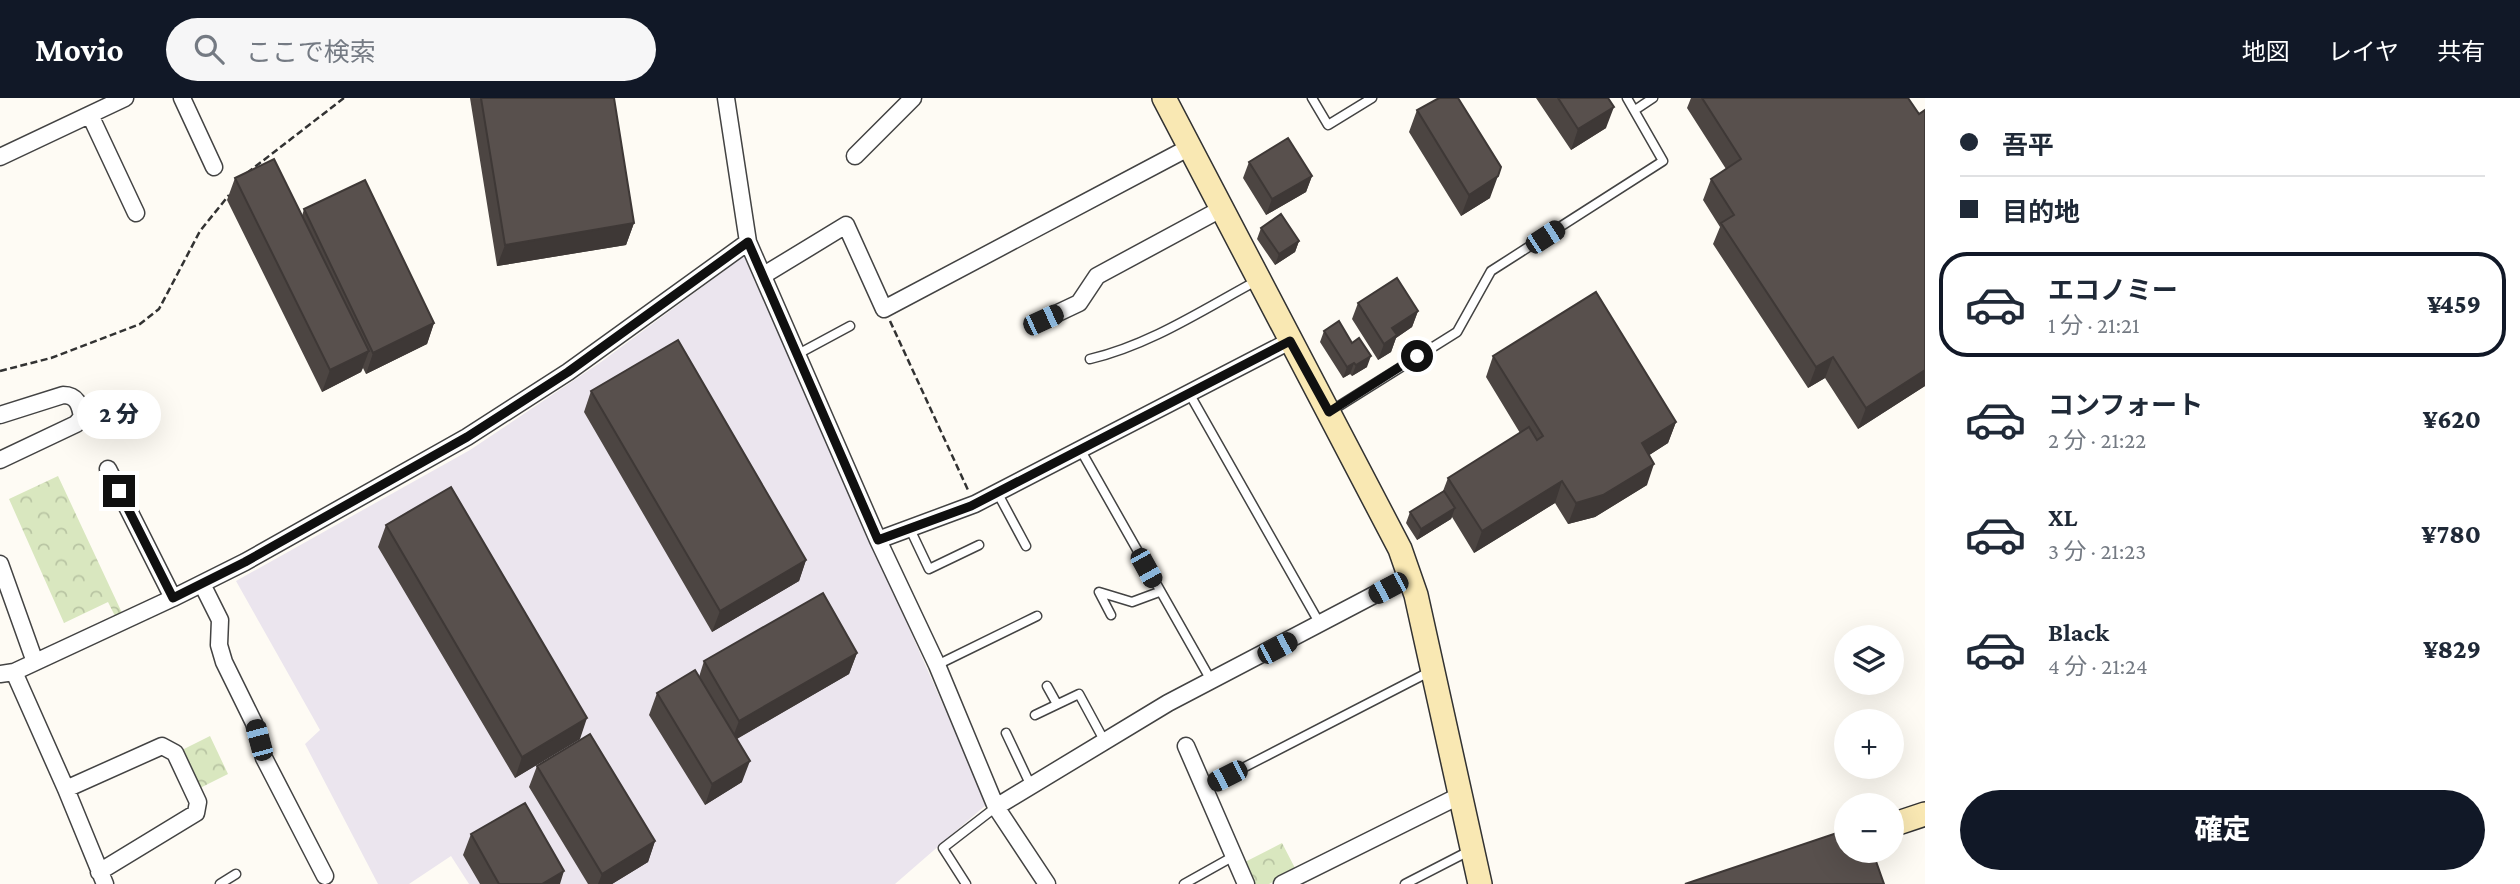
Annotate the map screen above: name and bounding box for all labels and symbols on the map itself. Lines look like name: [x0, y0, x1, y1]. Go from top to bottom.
car: [1522, 217, 1569, 257]
car: [1020, 302, 1067, 338]
route start: [1401, 340, 1433, 372]
callout: 2 分: [77, 390, 161, 438]
route end: [103, 475, 135, 507]
car: [1127, 545, 1166, 591]
car: [1365, 569, 1412, 607]
car: [1254, 629, 1301, 667]
car: [244, 717, 275, 763]
car: [1204, 757, 1251, 795]

